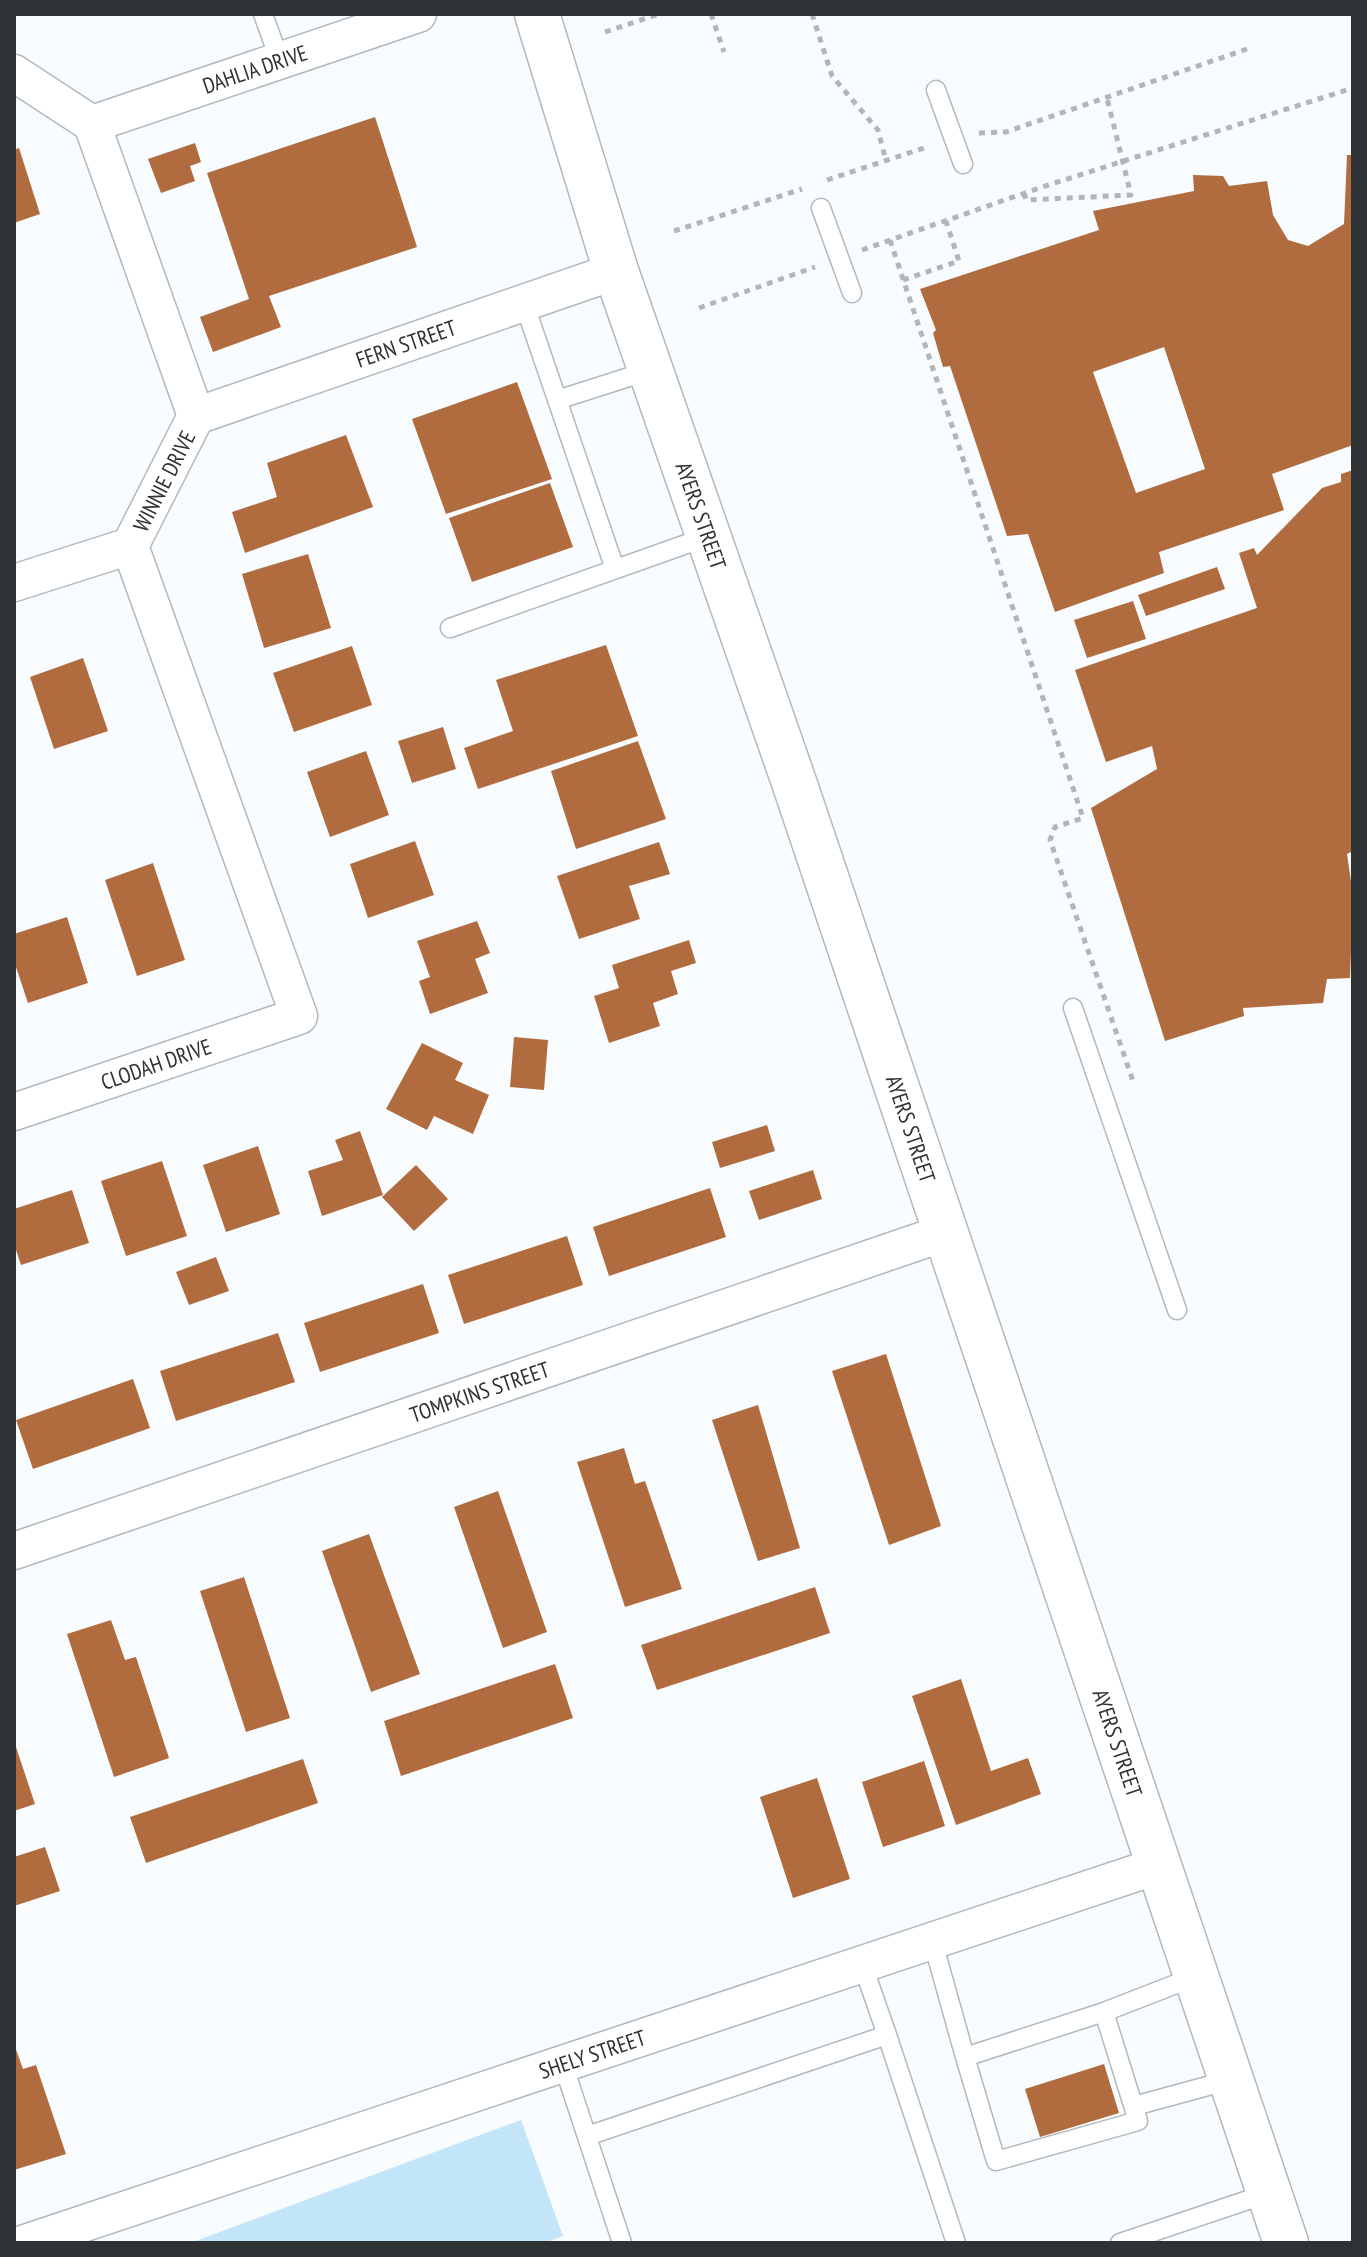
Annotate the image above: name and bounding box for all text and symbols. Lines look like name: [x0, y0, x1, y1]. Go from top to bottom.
street label: DAHLIA DRIVE: [199, 38, 311, 100]
street label: FERN STREET: [352, 313, 460, 374]
street label: WINNIE DRIVE: [127, 426, 201, 536]
street label: AYERS STREET: [670, 458, 733, 573]
street label: CLODAH DRIVE: [97, 1032, 215, 1096]
street label: AYERS STREET: [880, 1071, 942, 1186]
street label: TOMPKINS STREET: [406, 1355, 553, 1429]
street label: AYERS STREET: [1087, 1686, 1149, 1801]
street label: SHELY STREET: [535, 2023, 649, 2085]

